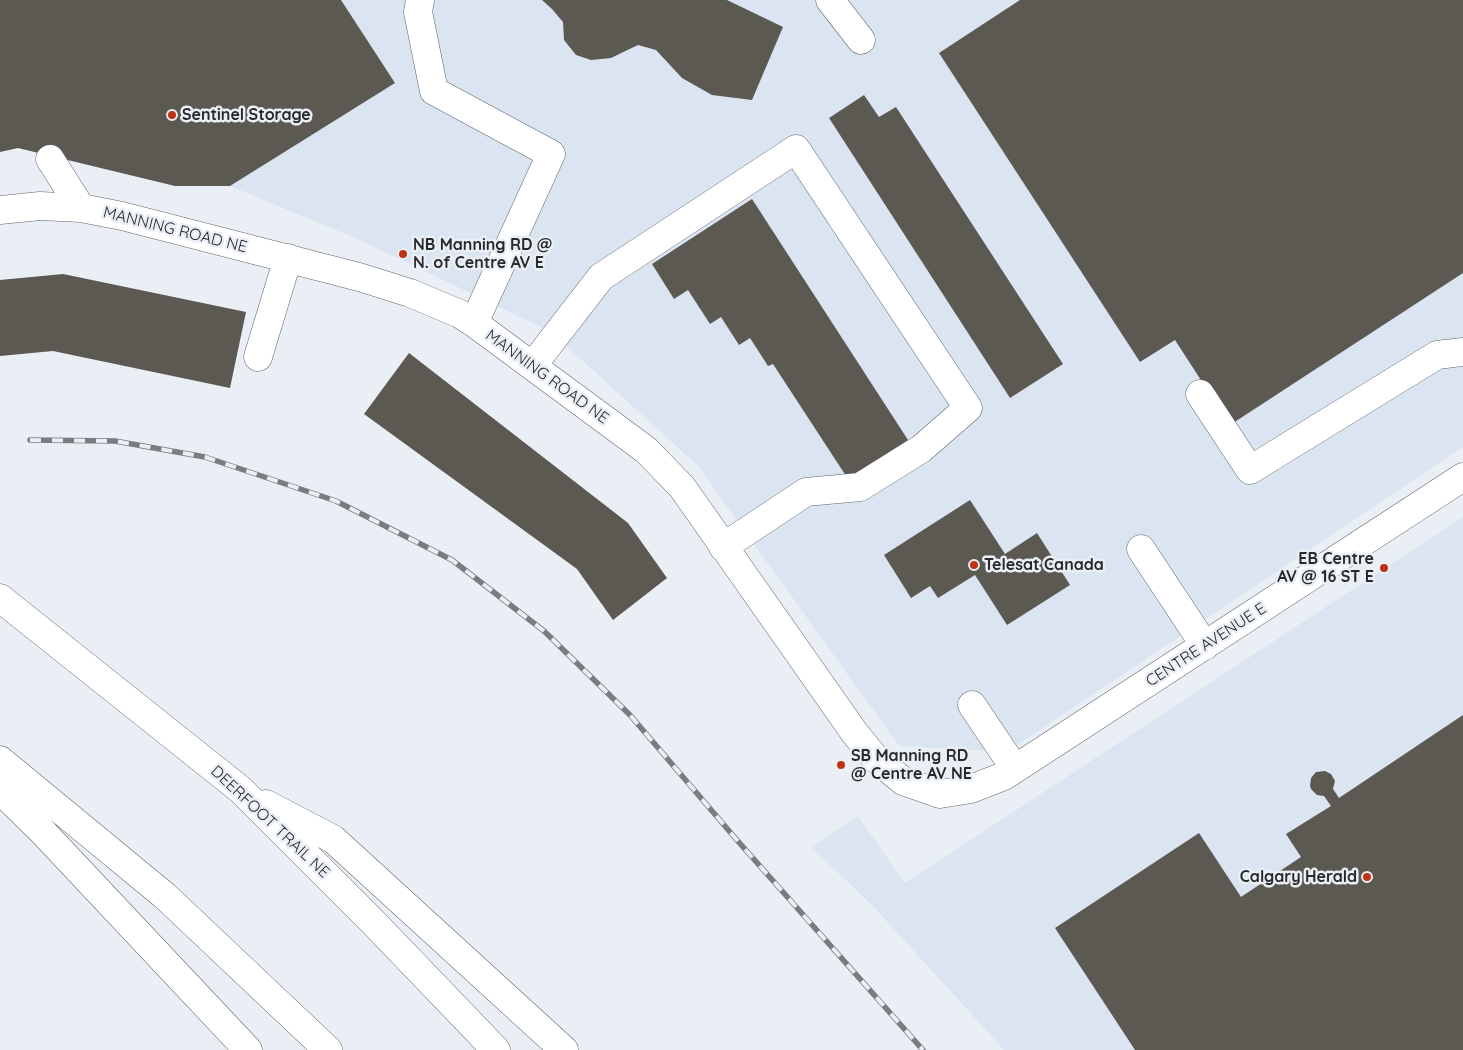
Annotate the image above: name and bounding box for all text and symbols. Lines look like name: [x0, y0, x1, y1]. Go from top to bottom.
place label: Sentinel Storage: [182, 105, 311, 125]
marker: Sentinel Storage: [166, 109, 178, 121]
street label: MANNING ROAD NE: [101, 203, 249, 257]
place label: NB Manning RD @ N. of Centre AV E: [413, 235, 552, 273]
marker: NB Manning RD @ N. of Centre AV E: [397, 248, 409, 260]
street label: MANNING ROAD NE: [482, 326, 612, 428]
place label: EB Centre AV @ 16 ST E: [1277, 549, 1374, 587]
place label: Telesat Canada: [984, 555, 1104, 575]
marker: Telesat Canada: [968, 559, 980, 571]
marker: EB Centre AV @ 16 ST E: [1378, 562, 1390, 574]
street label: CENTRE AVENUE E: [1142, 599, 1270, 691]
place label: SB Manning RD @ Centre AV NE: [851, 746, 972, 784]
marker: SB Manning RD @ Centre AV NE: [835, 759, 847, 771]
street label: DEERFOOT TRAIL NE: [206, 762, 334, 882]
place label: Calgary Herald: [1240, 867, 1357, 887]
marker: Calgary Herald: [1361, 871, 1373, 883]

